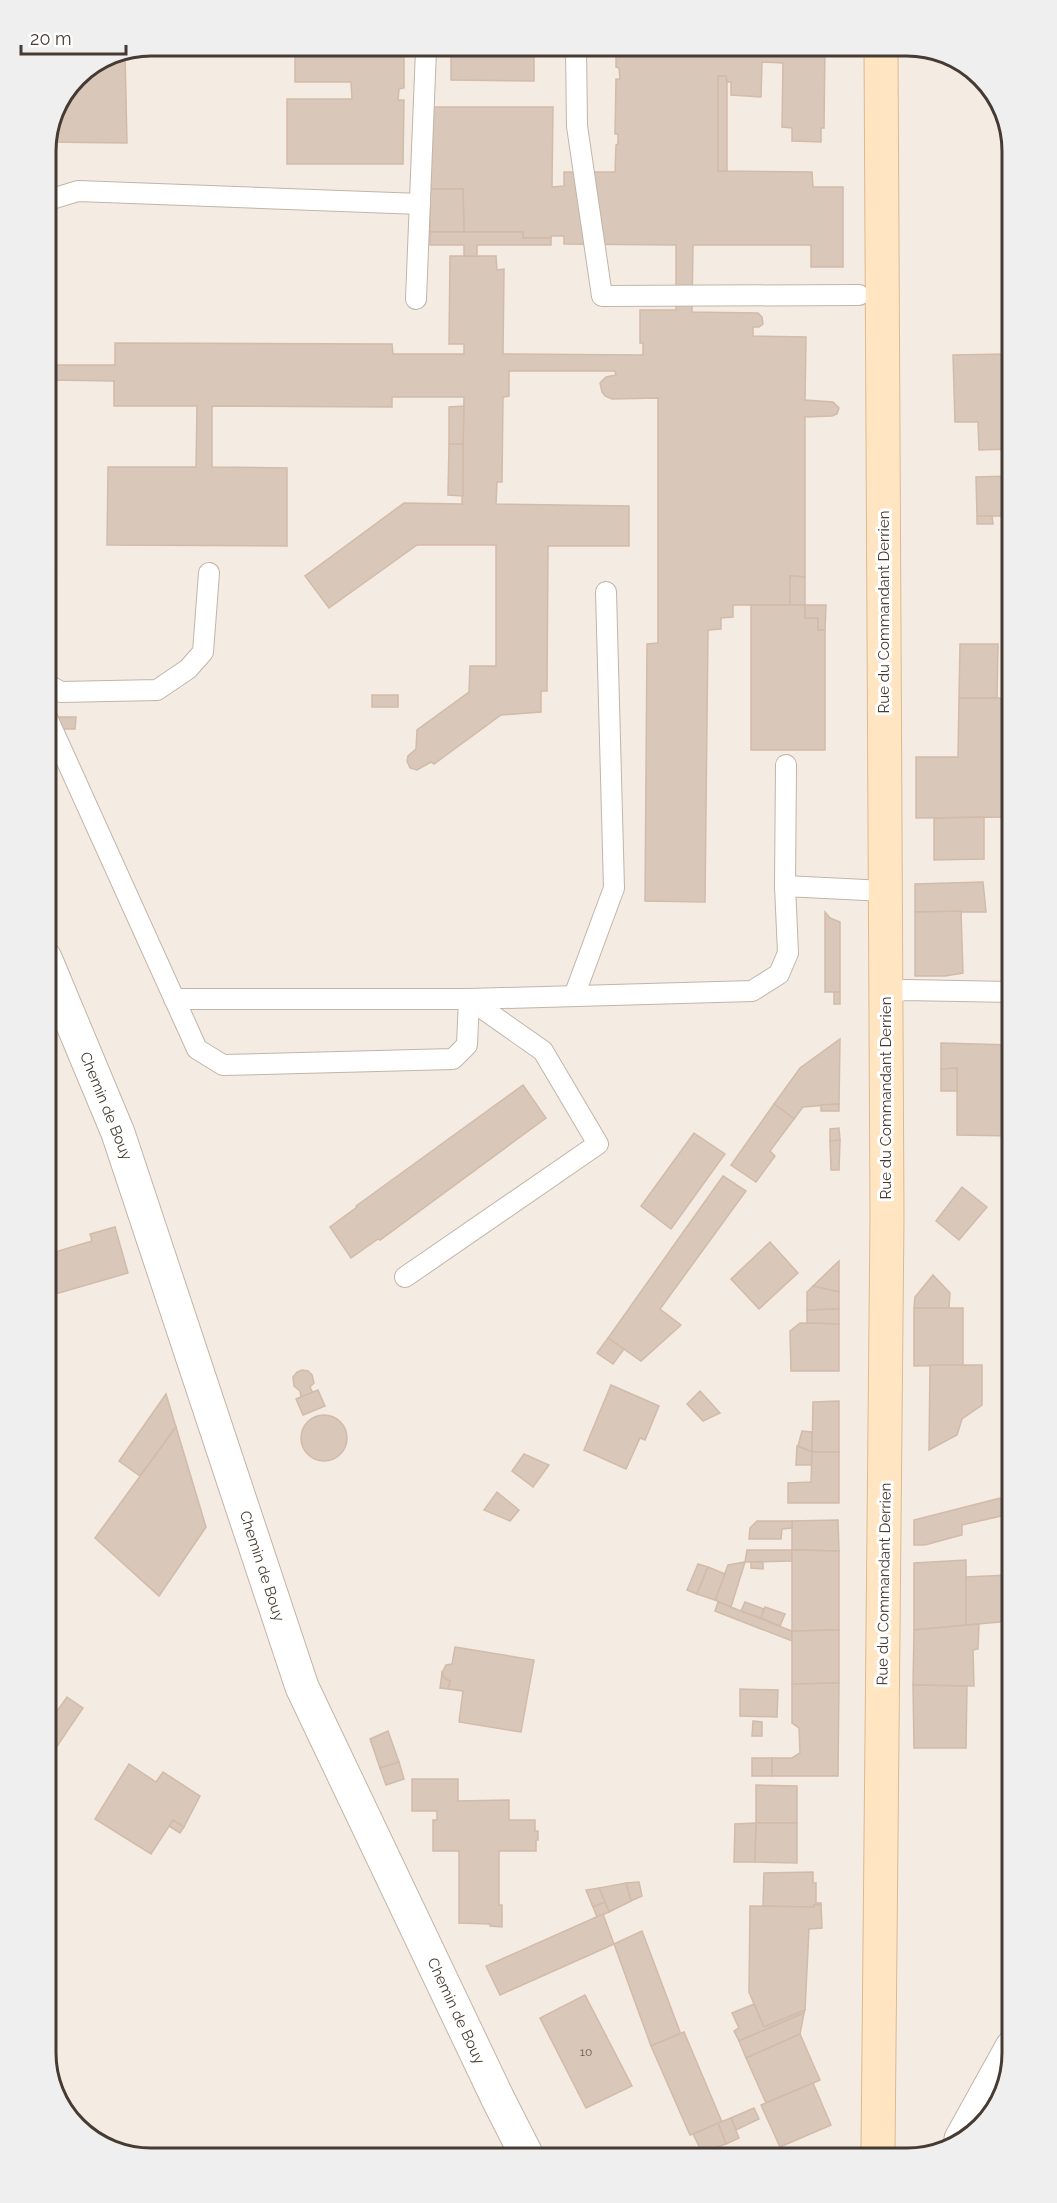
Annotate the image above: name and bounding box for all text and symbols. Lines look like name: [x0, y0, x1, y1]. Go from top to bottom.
scale bar: [21, 18, 126, 56]
text: 20 m: [30, 28, 72, 49]
street label: Rue du Commandant Derrien: [875, 511, 893, 713]
street label: Rue du Commandant Derrien: [877, 997, 895, 1199]
street label: Chemin de Bouy: [76, 1049, 136, 1163]
street label: Rue du Commandant Derrien: [873, 1482, 895, 1686]
street label: Chemin de Bouy: [236, 1508, 288, 1624]
street label: Chemin de Bouy: [423, 1955, 489, 2067]
house number: 10: [580, 2045, 592, 2059]

